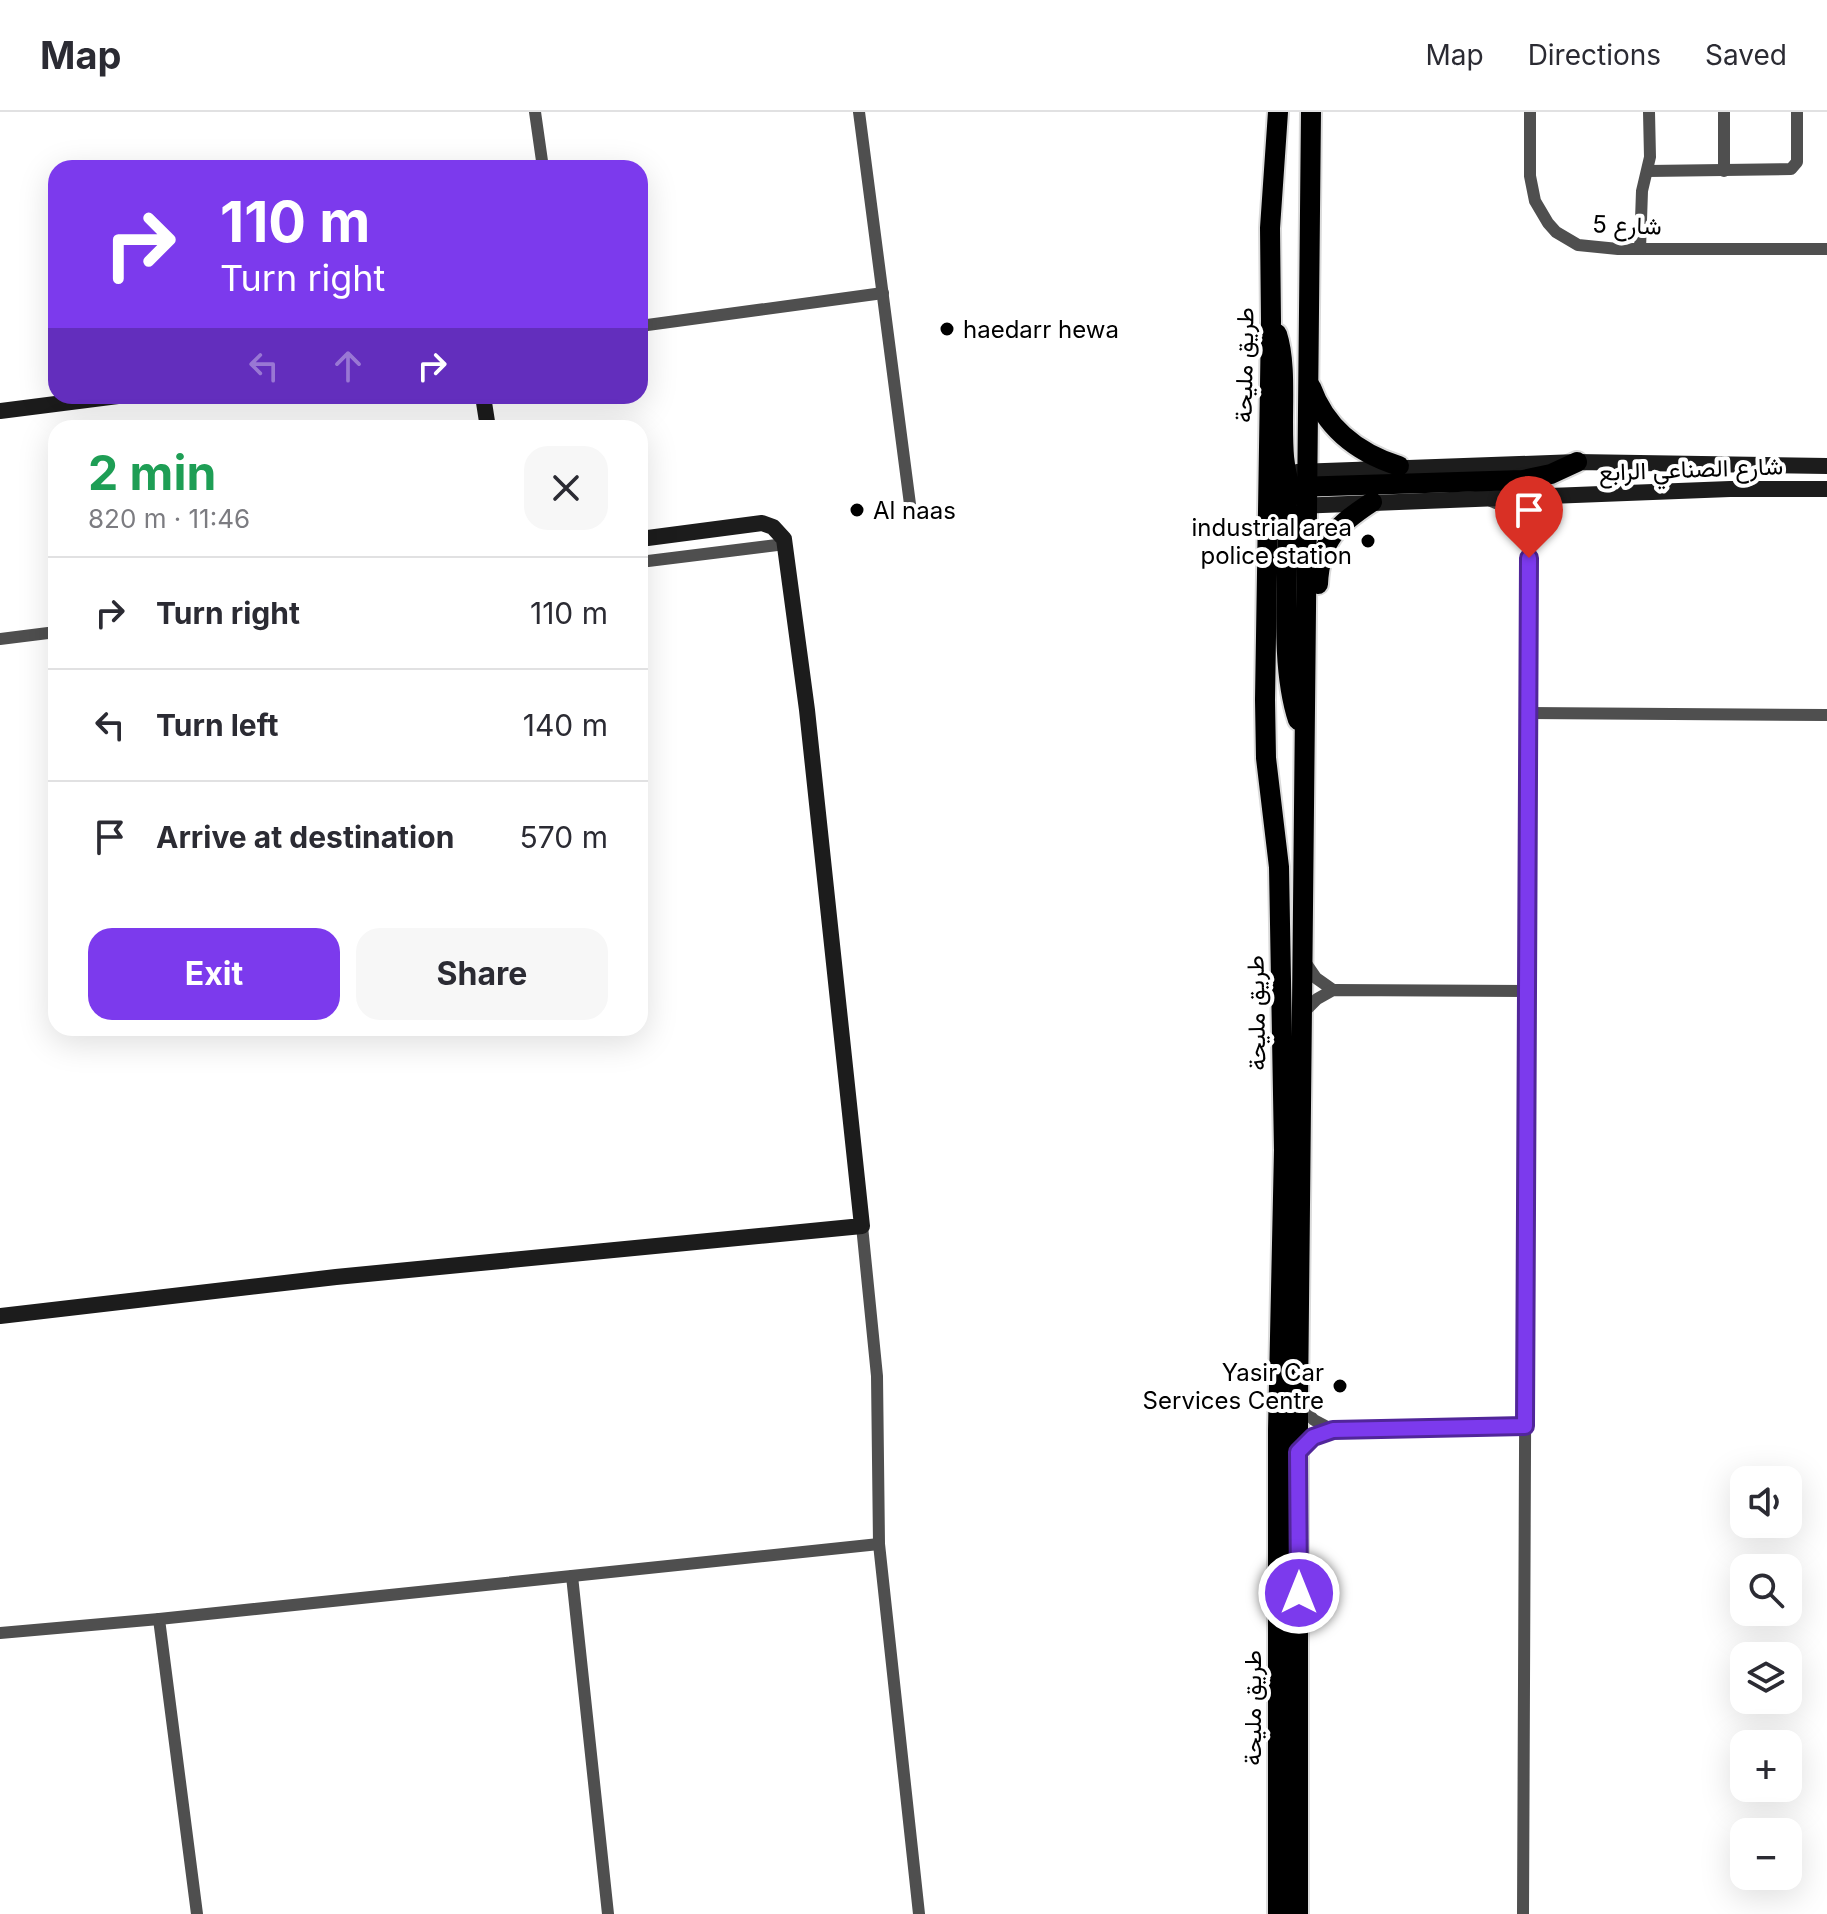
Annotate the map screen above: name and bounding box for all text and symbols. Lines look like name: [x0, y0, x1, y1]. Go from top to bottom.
text: Map: [40, 32, 121, 78]
text: Map: [1425, 38, 1484, 72]
text: Directions: [1528, 38, 1661, 72]
text: Saved: [1705, 38, 1787, 72]
text: 110 m: [220, 188, 370, 256]
icon: right: [88, 192, 192, 296]
street label: شارع 5: [1592, 209, 1662, 243]
text: Turn right: [220, 256, 385, 300]
street label: طريق مليحة: [1228, 307, 1261, 423]
place label: haedarr hewa: [963, 315, 1119, 344]
marker: haedarr hewa: [938, 320, 956, 338]
icon: left: [242, 344, 286, 388]
icon: ahead: [326, 344, 370, 388]
icon: right: [410, 344, 454, 388]
text: 2 min: [88, 443, 216, 502]
button: close: [524, 446, 608, 530]
street label: شارع الصناعي الرابع: [1598, 451, 1784, 492]
pin: [1495, 476, 1563, 558]
icon: arrive: [1507, 488, 1551, 532]
place label: Al naas: [873, 496, 956, 525]
marker: Al naas: [848, 501, 866, 519]
text: 820 m · 11:46: [88, 503, 250, 534]
place label: industrial area police station: [1192, 513, 1352, 570]
marker: industrial area police station: [1359, 532, 1377, 550]
icon: right: [88, 591, 132, 635]
text: Turn right: [156, 595, 300, 631]
text: 110 m: [530, 595, 608, 631]
icon: left: [88, 703, 132, 747]
text: Turn left: [156, 707, 278, 743]
text: 140 m: [523, 707, 608, 743]
icon: arrive: [88, 815, 132, 859]
text: Arrive at destination: [156, 819, 454, 855]
text: 570 m: [520, 819, 608, 855]
button: Exit: [88, 928, 340, 1020]
button: Share: [356, 928, 608, 1020]
street label: طريق مليحة: [1240, 955, 1273, 1071]
place label: Yasir Car Services Centre: [1143, 1358, 1324, 1415]
marker: Yasir Car Services Centre: [1331, 1377, 1349, 1395]
map controls: [1730, 1466, 1802, 1890]
button: sound: [1730, 1466, 1802, 1538]
position arrow: [1257, 1551, 1341, 1635]
button: search: [1730, 1554, 1802, 1626]
button: layers: [1730, 1642, 1802, 1714]
street label: طريق مليحة: [1238, 1650, 1268, 1766]
button: +: [1730, 1730, 1802, 1802]
button: −: [1730, 1818, 1802, 1890]

